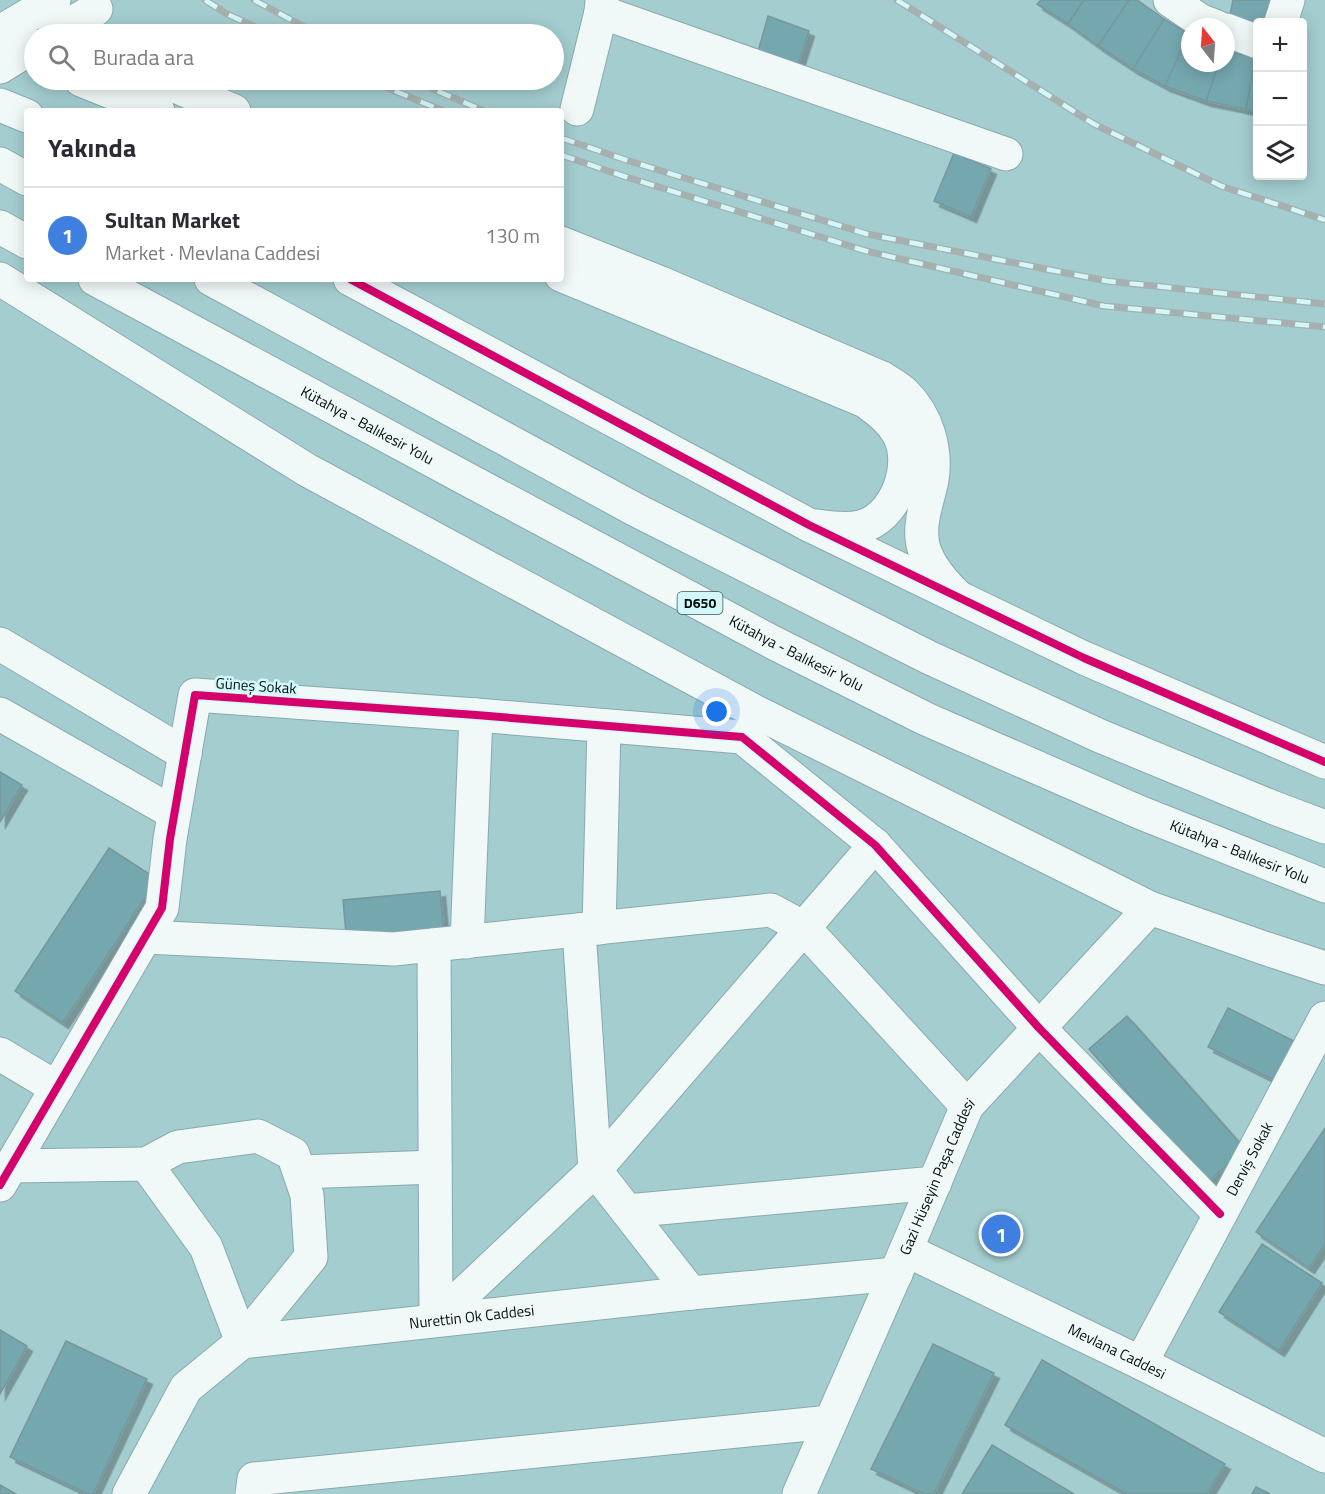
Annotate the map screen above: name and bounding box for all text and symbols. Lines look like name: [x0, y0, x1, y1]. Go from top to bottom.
north arrow: [1181, 18, 1235, 72]
map controls: [1253, 18, 1307, 180]
button: +: [1253, 18, 1307, 72]
search box: [24, 24, 564, 90]
text: Burada ara: [93, 40, 194, 74]
icon: search: [45, 41, 78, 74]
button: −: [1253, 72, 1307, 126]
button: layers: [1253, 126, 1307, 180]
text: Yakında: [48, 128, 136, 167]
text: Sultan Market: [105, 203, 240, 237]
text: 1: [62, 220, 73, 251]
text: 130 m: [485, 220, 540, 251]
text: Market · Mevlana Caddesi: [105, 237, 320, 268]
street label: Kütahya - Balıkesir Yolu: [297, 380, 438, 470]
road number: D650: [678, 592, 722, 614]
street label: Kütahya - Balıkesir Yolu: [725, 609, 868, 697]
street label: Güneş Sokak: [215, 671, 297, 700]
your location: [702, 697, 731, 726]
street label: Kütahya - Balıkesir Yolu: [1167, 813, 1313, 890]
street label: Gazi Hüseyin Paşa Caddesi: [893, 1092, 980, 1258]
street label: Derviş Sokak: [1220, 1118, 1279, 1200]
pin: 1: [982, 1212, 1020, 1256]
street label: Nurettin Ok Caddesi: [408, 1298, 535, 1335]
street label: Mevlana Caddesi: [1064, 1318, 1170, 1385]

